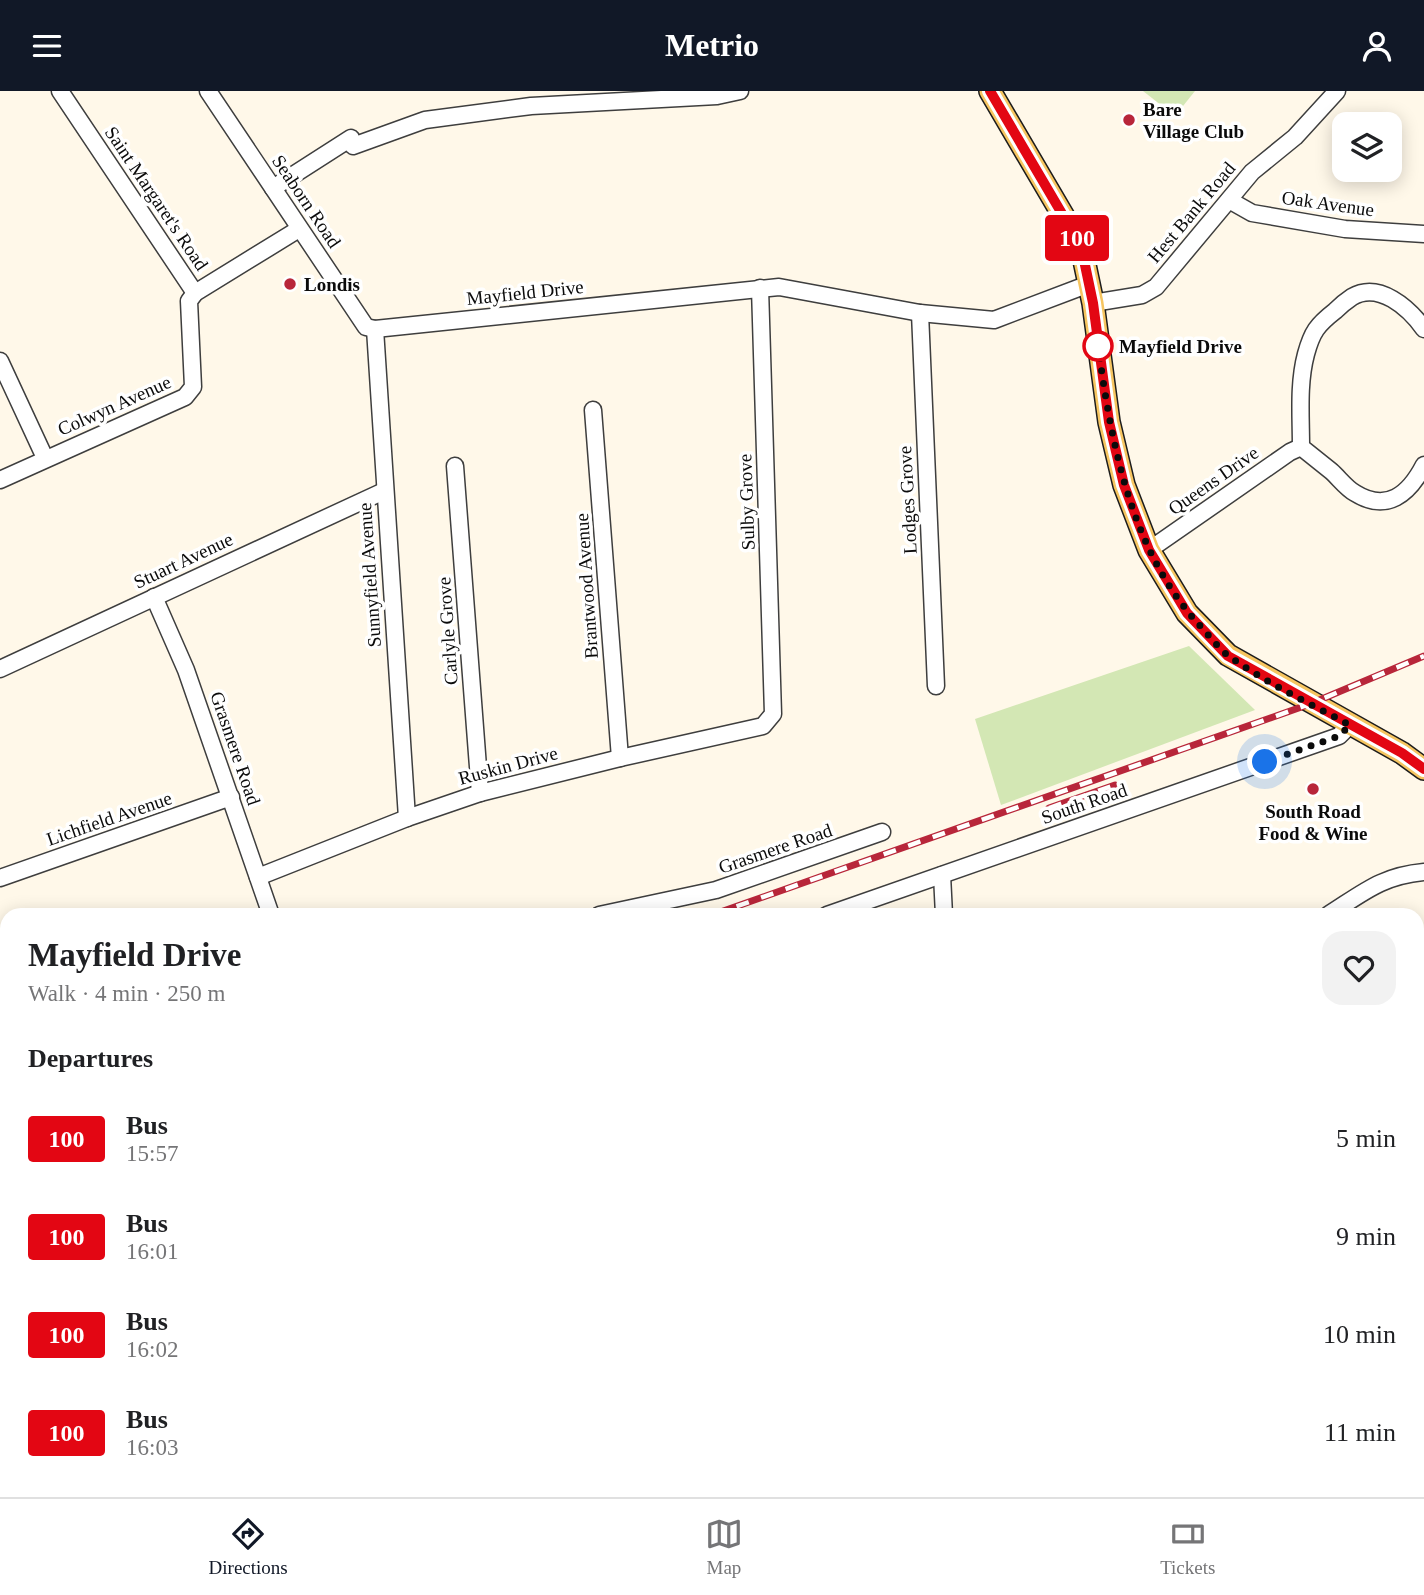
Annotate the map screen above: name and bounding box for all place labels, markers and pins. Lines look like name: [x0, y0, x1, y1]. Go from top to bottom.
place label: Bare Village Club: [1143, 99, 1244, 142]
marker: Bare Village Club: [1121, 112, 1137, 128]
place label: Londis: [304, 274, 360, 295]
marker: Londis: [282, 276, 298, 292]
marker: Mayfield Drive: [1083, 331, 1113, 361]
place label: Mayfield Drive: [1119, 336, 1242, 357]
marker: South Road Food & Wine: [1305, 781, 1321, 797]
place label: South Road Food & Wine: [1258, 801, 1368, 844]

